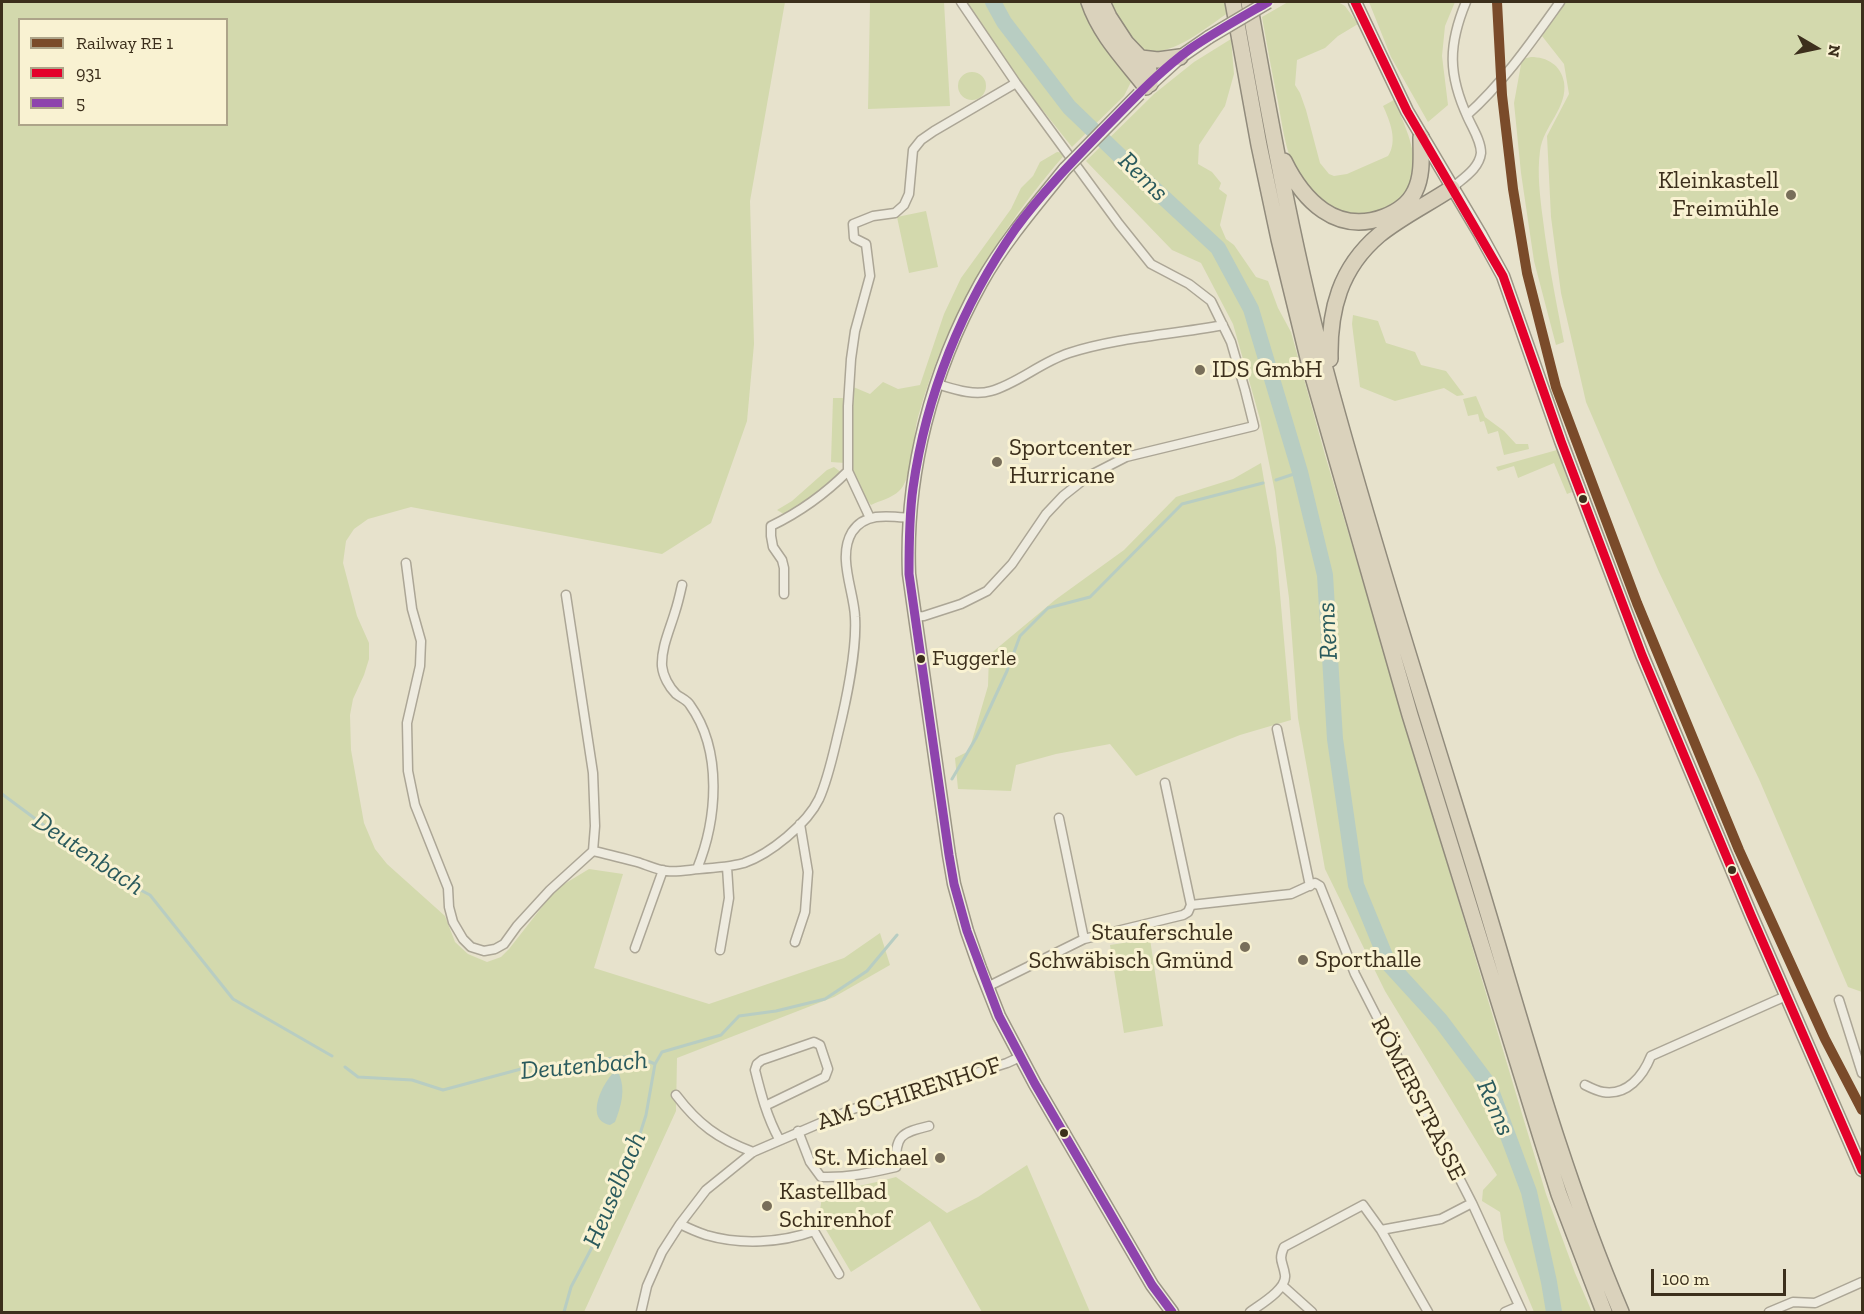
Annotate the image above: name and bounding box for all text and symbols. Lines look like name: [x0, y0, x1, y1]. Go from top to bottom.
legend: [18, 18, 228, 126]
north arrow: [1786, 18, 1846, 78]
text: Railway RE 1: [76, 32, 173, 54]
text: N: [1824, 43, 1845, 58]
text: 931: [76, 62, 101, 84]
text: 5: [76, 92, 85, 114]
water label: Rems: [1111, 146, 1175, 208]
place label: Kleinkastell Freimühle: [1658, 167, 1779, 223]
marker: Kleinkastell Freimühle: [1784, 188, 1798, 202]
place label: IDS GmbH: [1212, 356, 1323, 384]
marker: IDS GmbH: [1193, 363, 1207, 377]
place label: Sportcenter Hurricane: [1009, 434, 1133, 490]
marker: Sportcenter Hurricane: [990, 455, 1004, 469]
unlabelled marker: [1577, 493, 1589, 505]
water label: Rems: [1311, 601, 1345, 661]
place label: Fuggerle: [932, 646, 1016, 672]
marker: Fuggerle: [915, 653, 927, 665]
water label: Deutenbach: [26, 805, 150, 903]
unlabelled marker: [1726, 864, 1738, 876]
place label: Stauferschule Schwäbisch Gmünd: [1028, 919, 1233, 975]
marker: Stauferschule Schwäbisch Gmünd: [1238, 940, 1252, 954]
place label: Sporthalle: [1315, 946, 1421, 974]
marker: Sporthalle: [1296, 953, 1310, 967]
street label: RÖMERSTRASSE: [1364, 1012, 1472, 1186]
water label: Deutenbach: [519, 1045, 649, 1087]
street label: AM SCHIRENHOF: [814, 1051, 1004, 1137]
water label: Rems: [1469, 1075, 1521, 1141]
water label: Heuselbach: [577, 1127, 653, 1253]
unlabelled marker: [1058, 1127, 1070, 1139]
place label: St. Michael: [814, 1144, 928, 1172]
marker: St. Michael: [933, 1151, 947, 1165]
place label: Kastellbad Schirenhof: [779, 1178, 892, 1234]
marker: Kastellbad Schirenhof: [760, 1199, 774, 1213]
scale bar: [1654, 1257, 1789, 1295]
text: 100 m: [1662, 1268, 1709, 1290]

